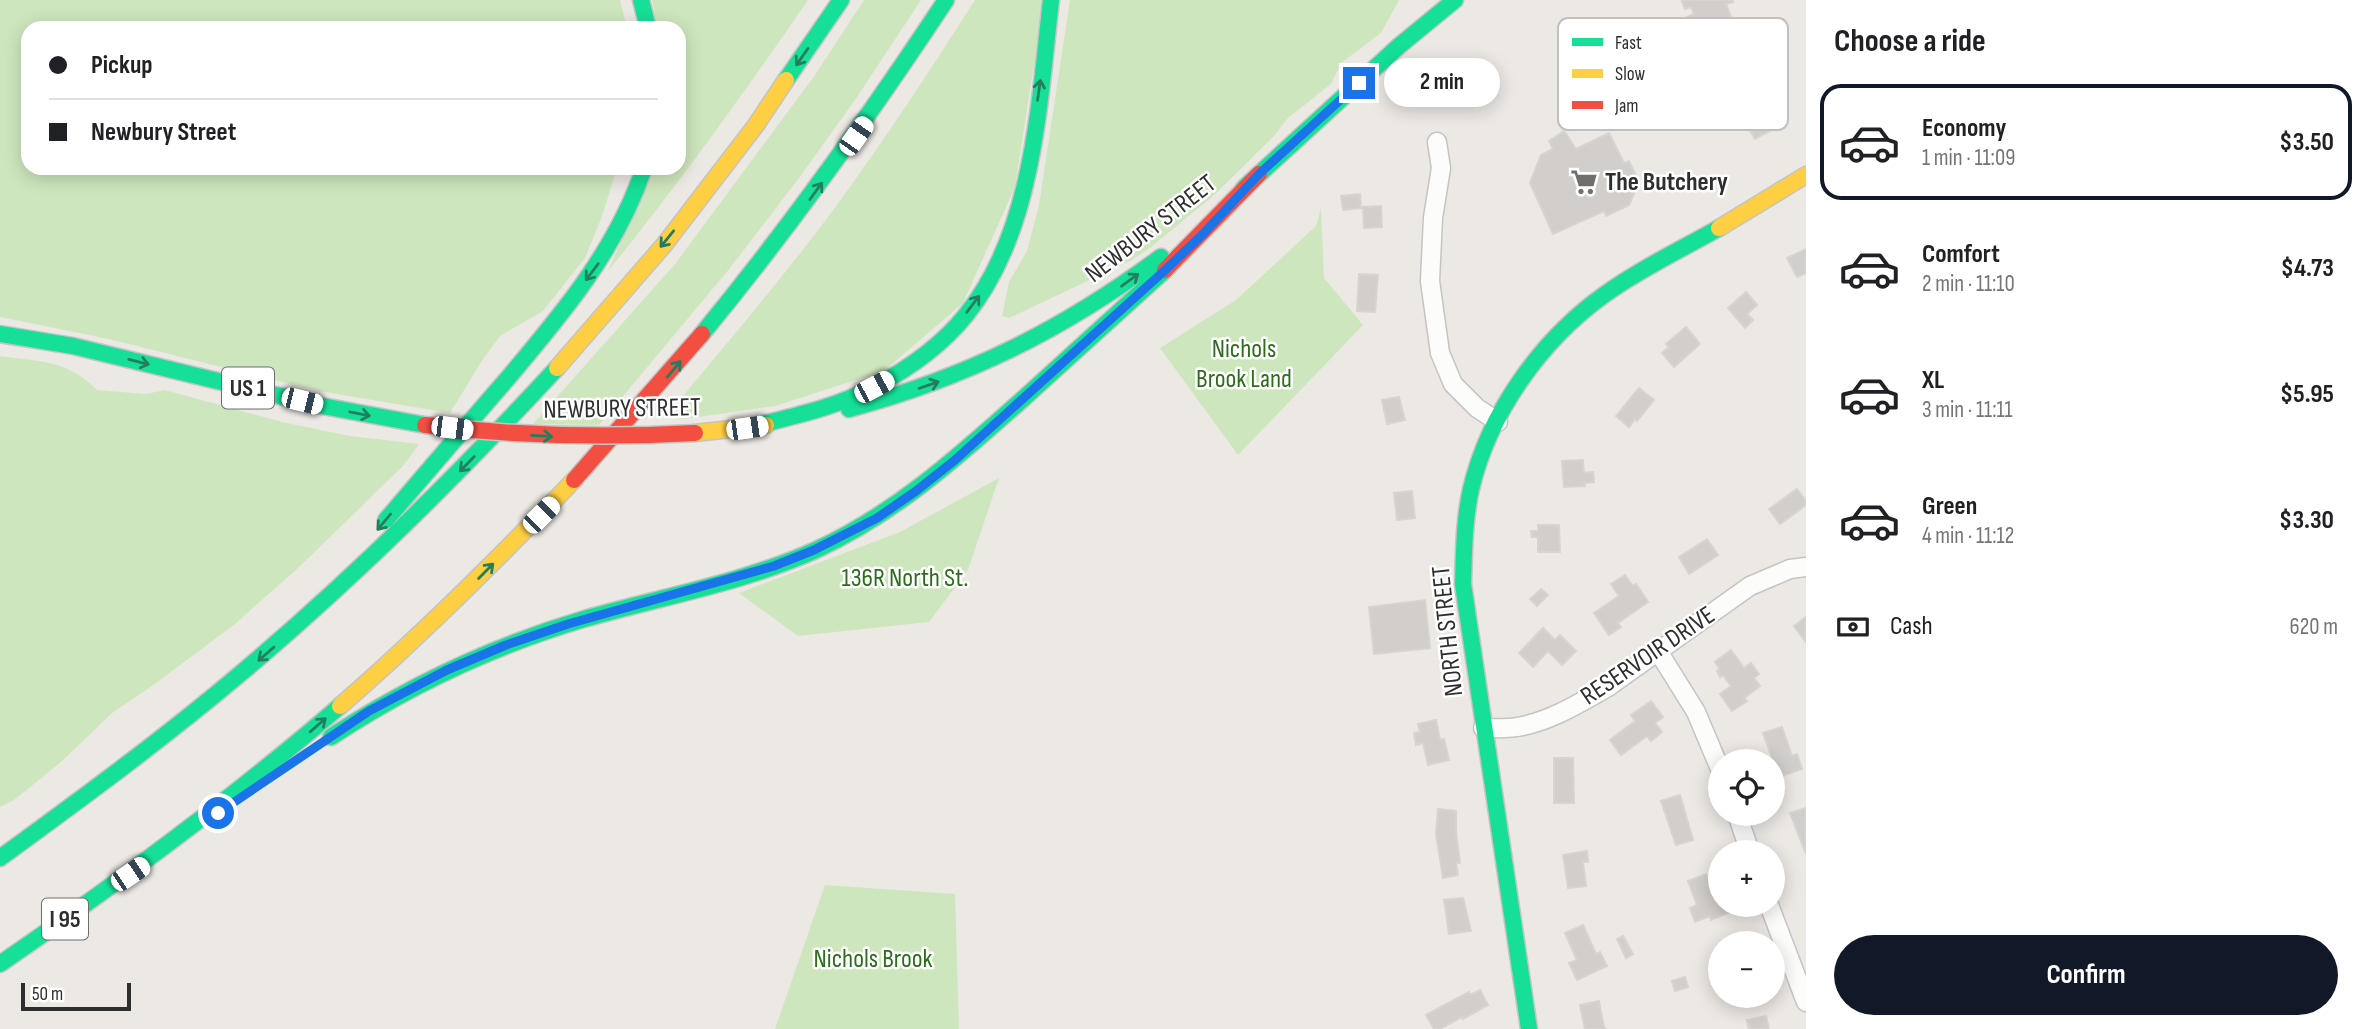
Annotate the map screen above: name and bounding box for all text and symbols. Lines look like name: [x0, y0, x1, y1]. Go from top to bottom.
legend: [1558, 18, 1788, 130]
text: Choose a ride: [1834, 22, 1986, 61]
text: Fast: [1615, 32, 1642, 55]
one-way arrow: [795, 46, 809, 66]
text: Pickup: [91, 50, 153, 81]
callout: 2 min: [1384, 58, 1499, 108]
text: Slow: [1615, 63, 1645, 86]
route end: [1343, 67, 1375, 99]
text: 2 min: [1420, 68, 1464, 96]
one-way arrow: [1033, 79, 1046, 102]
text: Jam: [1614, 95, 1638, 118]
icon: car: [1838, 111, 1901, 174]
car: [836, 113, 877, 159]
text: Economy: [1922, 113, 2006, 144]
text: Newbury Street: [91, 117, 236, 148]
text: $3.50: [2279, 127, 2334, 158]
text: 1 min · 11:09: [1922, 144, 2015, 172]
supermarket icon: The Butchery: [1569, 167, 1599, 197]
place label: The Butchery: [1605, 167, 1728, 198]
street label: NEWBURY STREET: [1079, 168, 1223, 290]
one-way arrow: [809, 182, 823, 201]
one-way arrow: [659, 230, 674, 248]
icon: car: [1838, 237, 1901, 300]
text: Comfort: [1922, 239, 2000, 270]
text: $4.73: [2281, 253, 2334, 284]
one-way arrow: [585, 262, 600, 281]
text: 2 min · 11:10: [1922, 270, 2015, 298]
one-way arrow: [1120, 273, 1139, 287]
one-way arrow: [966, 296, 981, 314]
park label: Nichols Brook Land: [1196, 334, 1292, 395]
one-way arrow: [127, 355, 150, 369]
one-way arrow: [666, 360, 682, 378]
icon: car: [1838, 363, 1901, 426]
text: XL: [1922, 365, 1944, 396]
road number: US 1: [222, 368, 274, 408]
car: [851, 368, 898, 406]
one-way arrow: [918, 378, 940, 391]
text: $5.95: [2280, 379, 2334, 410]
car: [280, 386, 325, 416]
street label: NEWBURY STREET: [543, 392, 701, 426]
text: 3 min · 11:11: [1922, 396, 2013, 424]
one-way arrow: [348, 407, 371, 421]
car: [430, 415, 475, 441]
car: [725, 415, 770, 441]
one-way arrow: [530, 430, 553, 443]
one-way arrow: [459, 456, 476, 473]
icon: car: [1838, 489, 1901, 552]
text: Green: [1922, 491, 1977, 522]
car: [519, 493, 564, 537]
text: $3.30: [2279, 505, 2334, 536]
one-way arrow: [376, 513, 392, 531]
text: 4 min · 11:12: [1922, 522, 2014, 550]
one-way arrow: [477, 563, 494, 580]
park label: 136R North St.: [842, 563, 968, 594]
street label: NORTH STREET: [1426, 564, 1470, 698]
street label: RESERVOIR DRIVE: [1575, 600, 1721, 712]
icon: cash: [1834, 608, 1872, 646]
text: Cash: [1890, 611, 1933, 642]
text: 620 m: [2290, 613, 2338, 641]
one-way arrow: [257, 646, 275, 662]
one-way arrow: [309, 717, 327, 733]
map controls: [1708, 749, 1785, 1008]
button: locate: [1708, 749, 1785, 826]
route start: [202, 797, 234, 829]
button: +: [1708, 840, 1785, 917]
car: [107, 854, 154, 894]
road number: I 95: [42, 898, 88, 939]
button: −: [1708, 931, 1785, 1008]
button: Confirm: [1834, 935, 2338, 1015]
park label: Nichols Brook: [814, 944, 932, 975]
scale bar: [21, 980, 131, 1012]
text: 50 m: [32, 983, 63, 1006]

